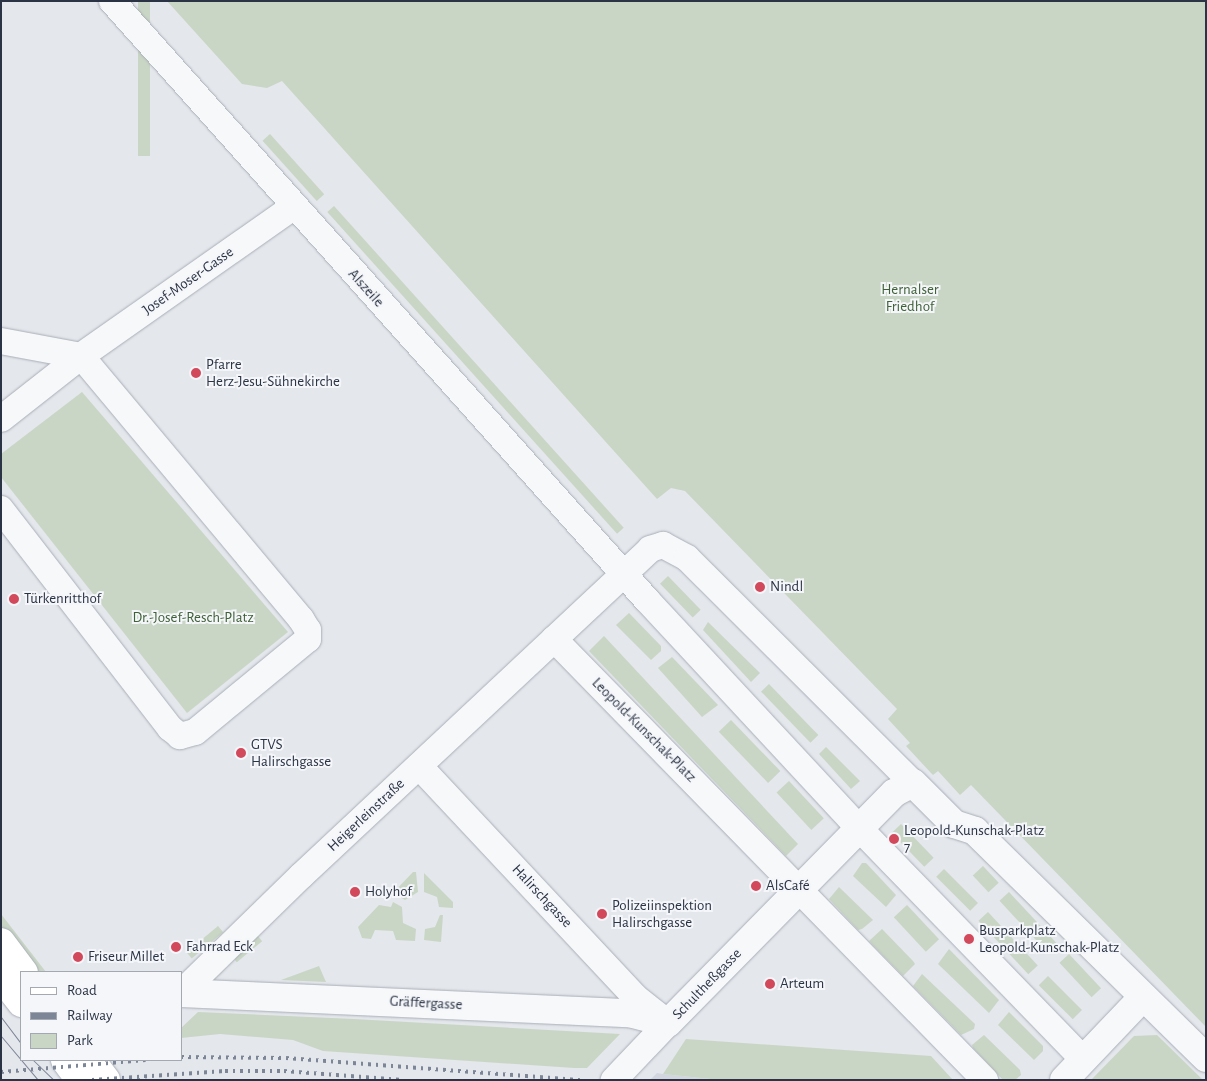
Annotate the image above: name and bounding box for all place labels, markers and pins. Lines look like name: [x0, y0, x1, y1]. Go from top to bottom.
place label: Pfarre Herz-Jesu-Sühnekirche: [206, 355, 340, 390]
marker: Pfarre Herz-Jesu-Sühnekirche: [190, 367, 202, 379]
place label: Nindl: [770, 578, 803, 596]
marker: Nindl: [754, 581, 766, 593]
place label: Türkenritthof: [24, 590, 101, 608]
marker: Türkenritthof: [8, 593, 20, 605]
place label: GTVS Halirschgasse: [251, 735, 331, 770]
marker: GTVS Halirschgasse: [235, 747, 247, 759]
place label: Leopold-Kunschak-Platz 7: [904, 821, 1044, 856]
marker: Leopold-Kunschak-Platz 7: [888, 833, 900, 845]
place label: AlsCafé: [766, 877, 810, 895]
marker: AlsCafé: [750, 880, 762, 892]
place label: Holyhof: [365, 883, 412, 901]
marker: Holyhof: [349, 886, 361, 898]
place label: Polizeiinspektion Halirschgasse: [612, 896, 712, 931]
marker: Polizeiinspektion Halirschgasse: [596, 908, 608, 920]
place label: Busparkplatz Leopold-Kunschak-Platz: [979, 921, 1119, 956]
marker: Busparkplatz Leopold-Kunschak-Platz: [963, 933, 975, 945]
place label: Fahrrad Eck: [186, 938, 253, 956]
marker: Fahrrad Eck: [170, 941, 182, 953]
place label: Friseur Millet: [88, 948, 164, 966]
marker: Friseur Millet: [72, 951, 84, 963]
place label: Arteum: [780, 975, 824, 993]
marker: Arteum: [764, 978, 776, 990]

